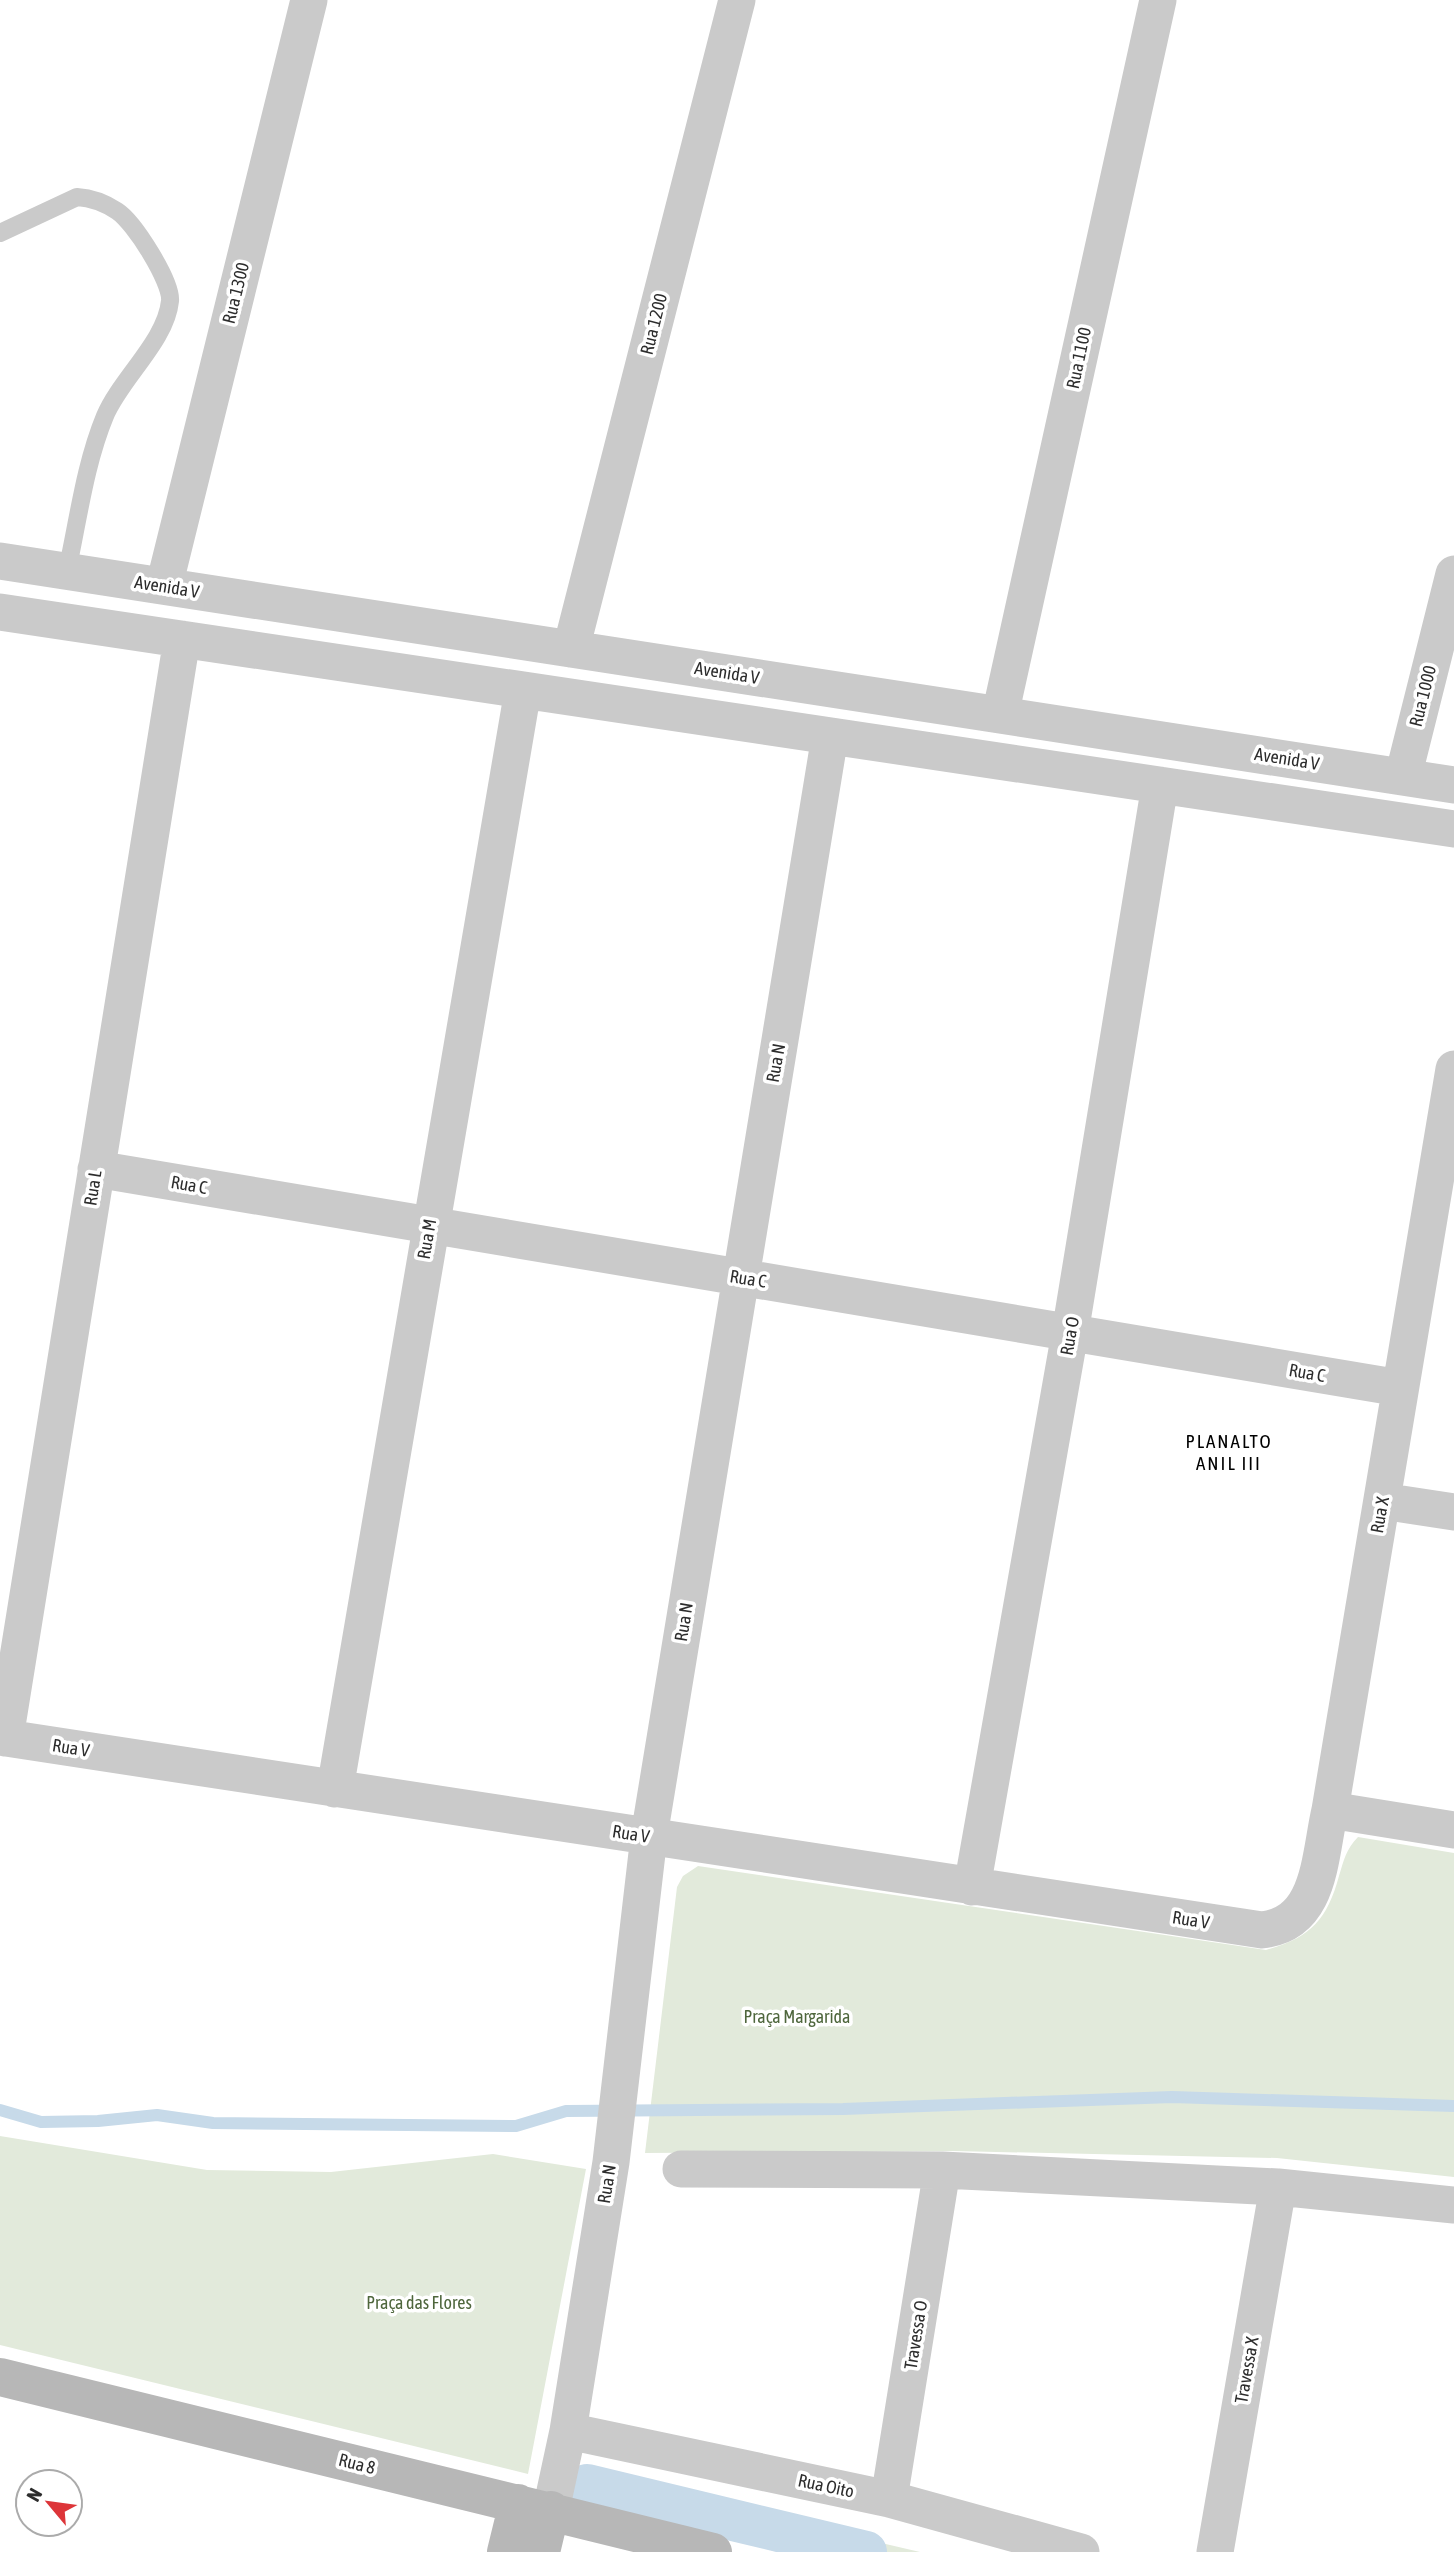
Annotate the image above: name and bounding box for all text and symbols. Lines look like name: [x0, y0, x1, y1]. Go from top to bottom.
street label: Rua 1300: [218, 260, 253, 326]
street label: Rua 1200: [636, 291, 671, 357]
street label: Rua 1100: [1062, 325, 1095, 391]
street label: Avenida V: [133, 571, 201, 602]
street label: Avenida V: [693, 657, 761, 688]
street label: Rua 1000: [1405, 663, 1440, 729]
street label: Avenida V: [1253, 743, 1321, 774]
street label: Rua N: [762, 1042, 789, 1084]
street label: Rua L: [79, 1169, 106, 1207]
street label: Rua C: [169, 1171, 209, 1198]
street label: Rua M: [413, 1217, 440, 1261]
street label: Rua C: [728, 1265, 768, 1292]
street label: Rua O: [1056, 1315, 1083, 1357]
street label: Rua C: [1287, 1359, 1327, 1386]
district label: PLANALTO ANIL III: [1185, 1430, 1273, 1474]
street label: Rua X: [1366, 1494, 1393, 1535]
street label: Rua N: [670, 1601, 697, 1643]
street label: Rua V: [51, 1734, 91, 1761]
street label: Rua V: [611, 1820, 651, 1847]
street label: Rua V: [1171, 1906, 1211, 1933]
park label: Praça Margarida: [744, 2006, 850, 2027]
street label: Rua N: [593, 2163, 620, 2205]
park label: Praça das Flores: [366, 2292, 472, 2313]
street label: Travessa O: [900, 2299, 931, 2371]
street label: Travessa X: [1230, 2334, 1263, 2405]
street label: Rua 8: [337, 2449, 378, 2478]
north arrow: [14, 2468, 84, 2538]
street label: Rua Oito: [796, 2469, 856, 2502]
text: N: [22, 2485, 46, 2505]

